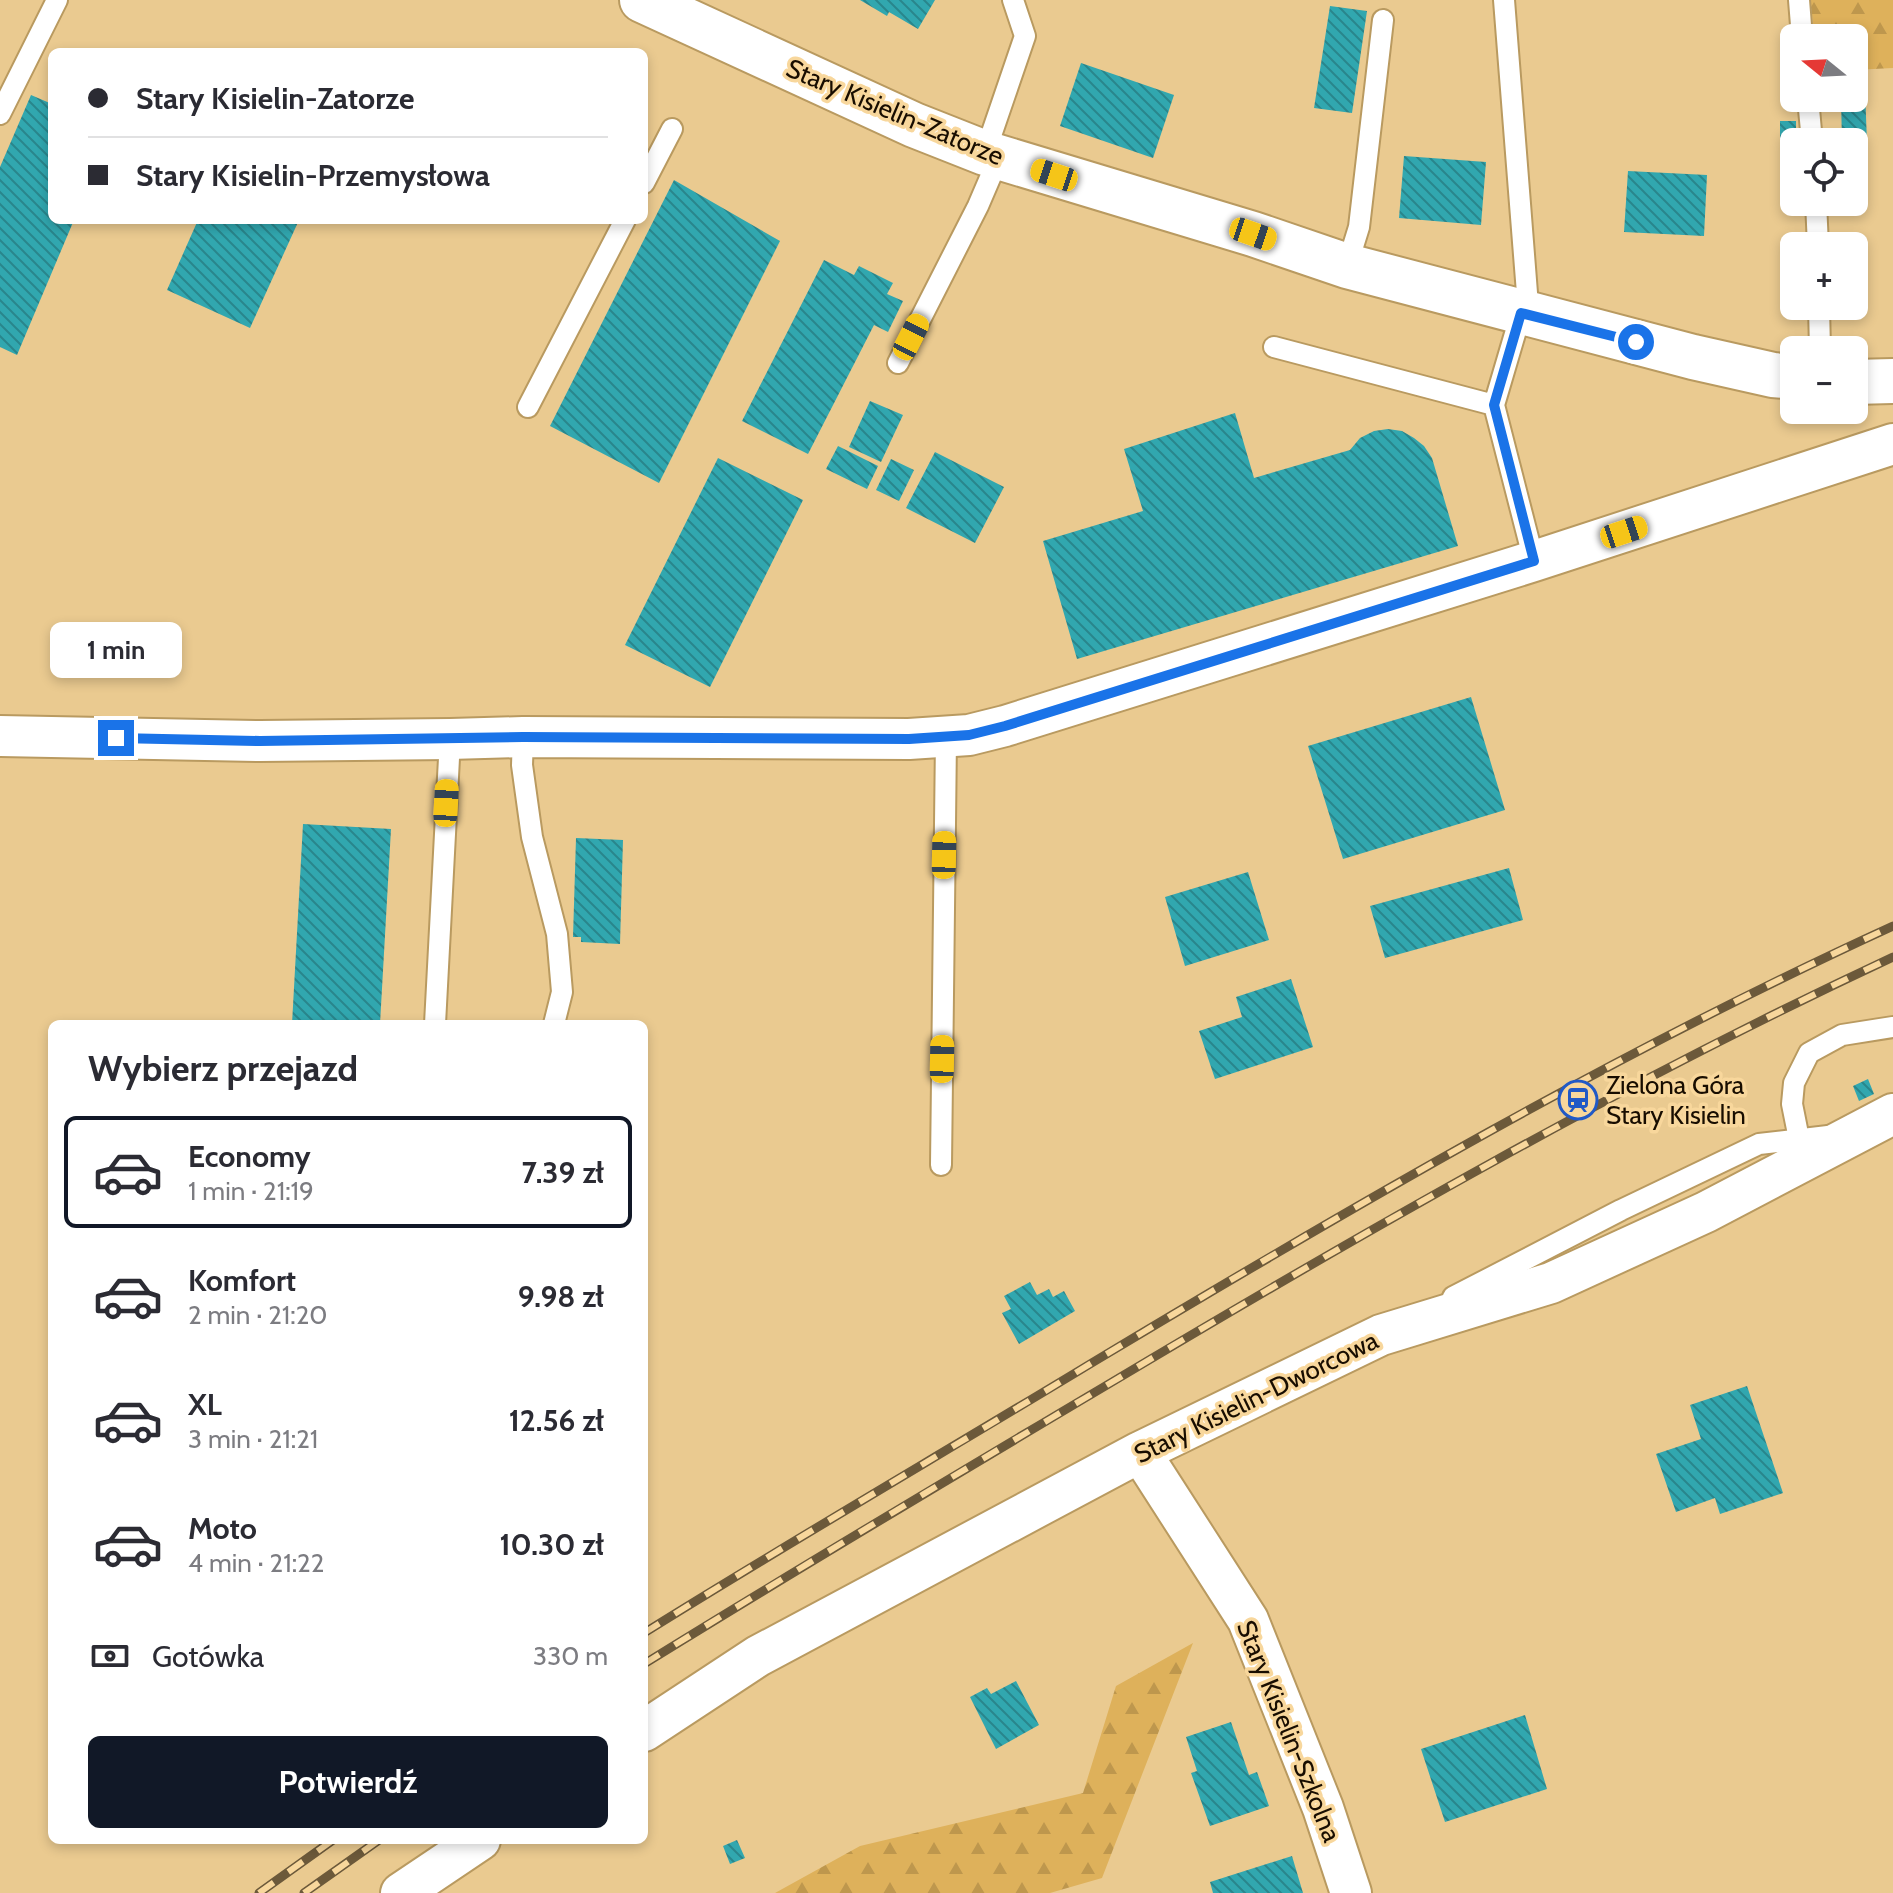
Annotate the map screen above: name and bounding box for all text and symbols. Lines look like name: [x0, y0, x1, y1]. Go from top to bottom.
north arrow: [1780, 24, 1868, 112]
map controls: [1780, 24, 1868, 424]
street label: Stary Kisielin-Zatorze: [781, 52, 1009, 172]
text: Stary Kisielin-Zatorze: [136, 80, 415, 117]
button: locate: [1780, 128, 1868, 216]
car: [1027, 156, 1081, 194]
text: Stary Kisielin-Przemysłowa: [136, 157, 490, 194]
car: [1226, 215, 1280, 253]
button: +: [1780, 232, 1868, 320]
car: [889, 310, 933, 364]
route start: [1618, 324, 1654, 360]
button: −: [1780, 336, 1868, 424]
car: [1597, 513, 1651, 551]
callout: 1 min: [50, 622, 182, 678]
text: 1 min: [87, 634, 145, 666]
route end: [98, 720, 134, 756]
car: [433, 778, 459, 828]
car: [932, 831, 956, 879]
car: [930, 1035, 954, 1083]
text: Wybierz przejazd: [88, 1046, 358, 1090]
place label: Zielona Góra Stary Kisielin: [1606, 1069, 1746, 1131]
station icon: Zielona Góra Stary Kisielin: [1557, 1079, 1599, 1121]
icon: car: [92, 1136, 164, 1208]
text: Economy: [188, 1138, 311, 1175]
text: 7.39 zł: [521, 1154, 604, 1191]
text: 1 min · 21:19: [188, 1175, 314, 1207]
icon: car: [92, 1260, 164, 1332]
text: Komfort: [188, 1262, 296, 1299]
text: 9.98 zł: [518, 1278, 604, 1315]
text: 2 min · 21:20: [188, 1299, 328, 1331]
street label: Stary Kisielin-Dworcowa: [1129, 1324, 1384, 1470]
icon: car: [92, 1384, 164, 1456]
text: XL: [188, 1386, 222, 1423]
text: 12.56 zł: [509, 1402, 604, 1439]
text: 3 min · 21:21: [188, 1423, 318, 1455]
icon: car: [92, 1508, 164, 1580]
text: Moto: [188, 1510, 257, 1547]
text: 10.30 zł: [499, 1526, 604, 1563]
text: 4 min · 21:22: [188, 1547, 324, 1579]
street label: Stary Kisielin-Szkolna: [1230, 1616, 1348, 1847]
icon: cash: [88, 1634, 132, 1678]
text: Gotówka: [152, 1638, 264, 1675]
text: 330 m: [533, 1640, 608, 1672]
button: Potwierdź: [88, 1736, 608, 1828]

